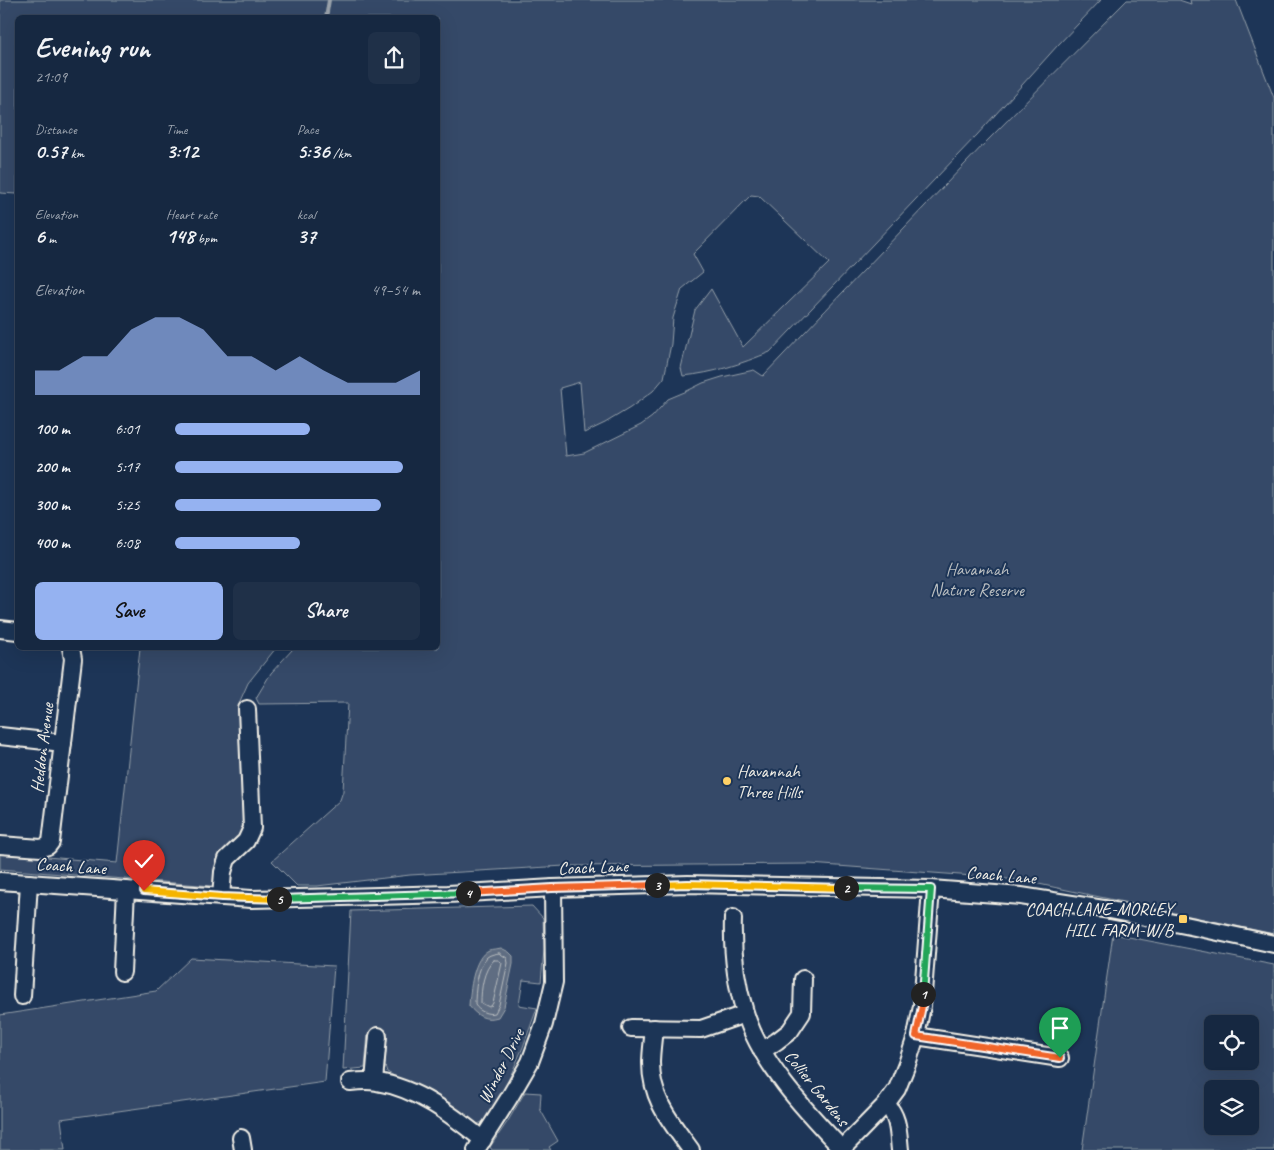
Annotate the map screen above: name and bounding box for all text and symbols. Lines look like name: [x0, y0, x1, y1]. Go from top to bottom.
text: Evening run: [35, 30, 150, 65]
button: share: [368, 32, 420, 84]
text: 21:09: [35, 67, 67, 87]
text: Distance: [35, 121, 77, 138]
text: Time: [166, 121, 187, 138]
text: Pace: [297, 121, 319, 138]
text: 0.57: [35, 138, 67, 164]
text: 3:12: [166, 138, 199, 164]
text: 5:36: [297, 138, 330, 164]
text: km: [67, 145, 84, 162]
text: /km: [330, 145, 351, 162]
text: Elevation: [35, 206, 78, 223]
text: Heart rate: [166, 206, 217, 223]
text: kcal: [297, 206, 316, 223]
text: 6: [35, 223, 45, 249]
text: 148: [166, 223, 194, 249]
text: 37: [297, 223, 316, 249]
text: m: [45, 230, 56, 247]
text: bpm: [194, 230, 217, 247]
text: Elevation: [35, 280, 84, 300]
text: 49–54 m: [371, 280, 420, 300]
text: 100 m: [35, 419, 70, 439]
text: 6:01: [115, 419, 140, 439]
text: 200 m: [35, 457, 70, 477]
text: 5:17: [115, 457, 140, 477]
text: 300 m: [35, 495, 70, 515]
text: 5:25: [115, 495, 140, 515]
text: 400 m: [35, 533, 70, 553]
text: 6:08: [115, 533, 140, 553]
park label: Havannah Nature Reserve: [930, 558, 1025, 601]
button: Save: [35, 582, 223, 640]
button: Share: [233, 582, 420, 640]
street label: Heddon Avenue: [26, 701, 59, 794]
place label: Havannah Three Hills: [737, 760, 804, 803]
marker: Havannah Three Hills: [721, 775, 733, 787]
pin: [123, 840, 165, 891]
icon: check: [130, 847, 158, 875]
street label: Coach Lane: [35, 853, 108, 879]
street label: Coach Lane: [558, 855, 630, 879]
street label: Coach Lane: [965, 861, 1038, 889]
pin: 3: [644, 872, 670, 898]
pin: 2: [834, 876, 858, 900]
text: 3: [654, 877, 661, 894]
pin: 4: [456, 880, 480, 906]
text: 2: [843, 880, 850, 897]
text: 4: [465, 885, 472, 902]
pin: 5: [266, 886, 292, 912]
text: 5: [276, 891, 283, 908]
place label: COACH LANE-MORLEY HILL FARM-W/B: [1026, 898, 1177, 941]
marker: COACH LANE-MORLEY HILL FARM-W/B: [1177, 913, 1189, 925]
pin: 1: [910, 982, 936, 1006]
text: 1: [920, 986, 927, 1003]
pin: [1039, 1007, 1081, 1058]
icon: arrive: [1046, 1014, 1074, 1042]
map controls: [1204, 1015, 1259, 1135]
button: locate: [1204, 1015, 1259, 1070]
street label: Winder Drive: [473, 1024, 530, 1107]
street label: Collier Gardens: [780, 1046, 855, 1132]
button: layers: [1204, 1080, 1259, 1135]

